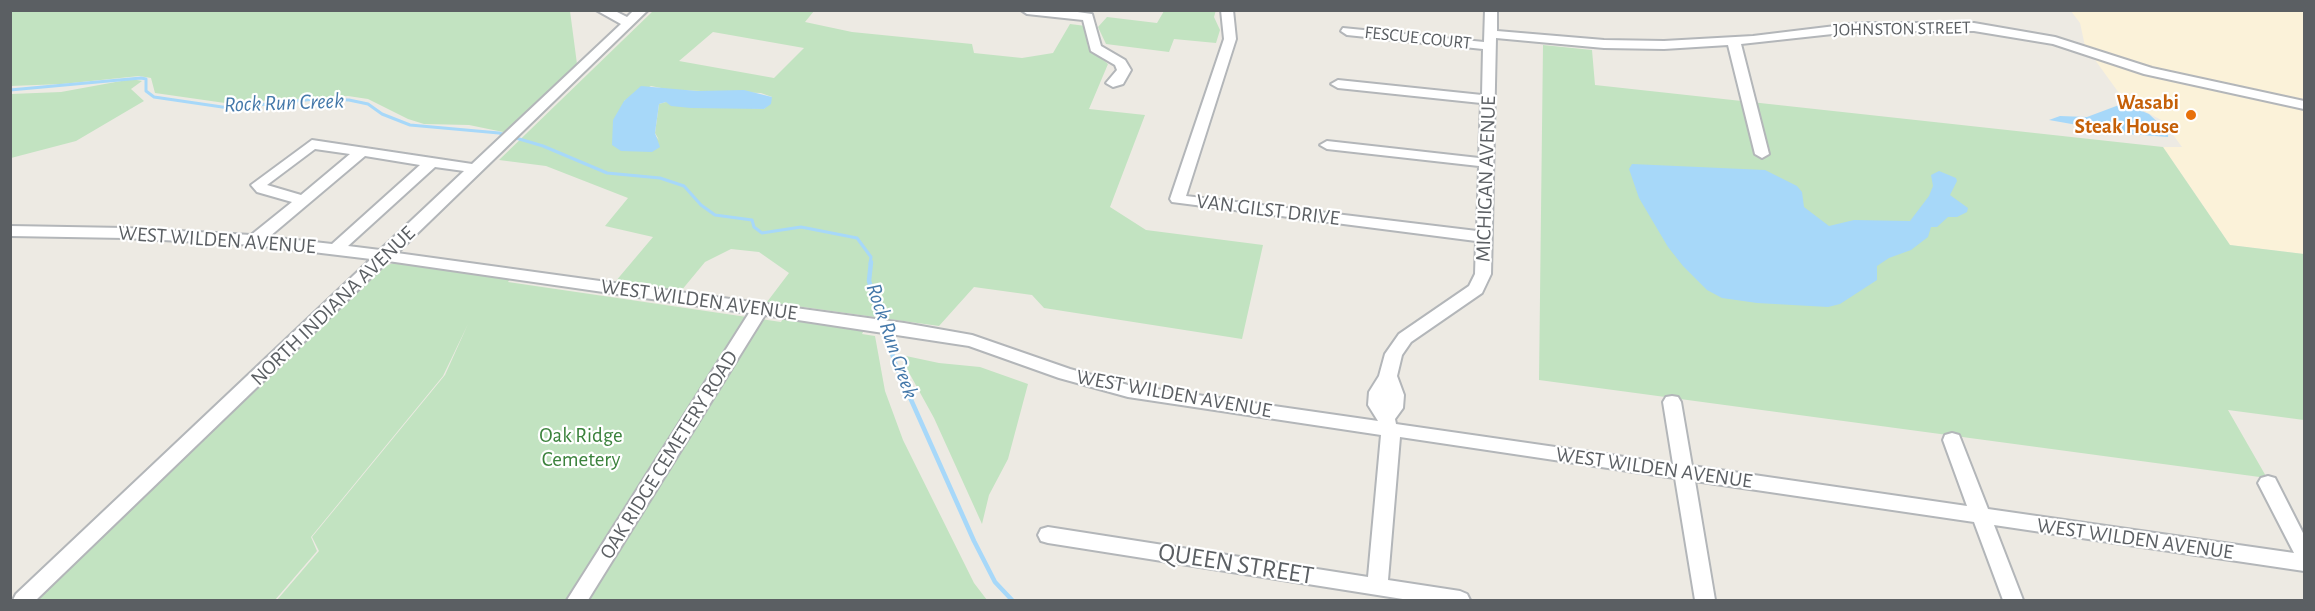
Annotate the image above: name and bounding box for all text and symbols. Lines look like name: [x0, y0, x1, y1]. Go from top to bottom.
street label: JOHNSTON STREET: [1833, 17, 1971, 41]
street label: FESCUE COURT: [1363, 22, 1473, 54]
water label: Rock Run Creek: [223, 88, 345, 118]
place label: Wasabi Steak House: [2075, 90, 2179, 140]
street label: MICHIGAN AVENUE: [1471, 96, 1501, 262]
marker: Wasabi Steak House: [2184, 108, 2198, 122]
street label: VAN GILST DRIVE: [1195, 189, 1341, 231]
street label: WEST WILDEN AVENUE: [117, 221, 317, 259]
street label: NORTH INDIANA AVENUE: [246, 221, 420, 391]
street label: WEST WILDEN AVENUE: [599, 274, 799, 326]
water label: Rock Run Creek: [860, 280, 924, 402]
street label: OAK RIDGE CEMETERY ROAD: [594, 346, 744, 564]
street label: WEST WILDEN AVENUE: [1074, 364, 1274, 424]
park label: Oak Ridge Cemetery: [539, 423, 623, 473]
street label: WEST WILDEN AVENUE: [1554, 442, 1754, 494]
street label: WEST WILDEN AVENUE: [2035, 513, 2235, 565]
street label: QUEEN STREET: [1156, 536, 1316, 592]

